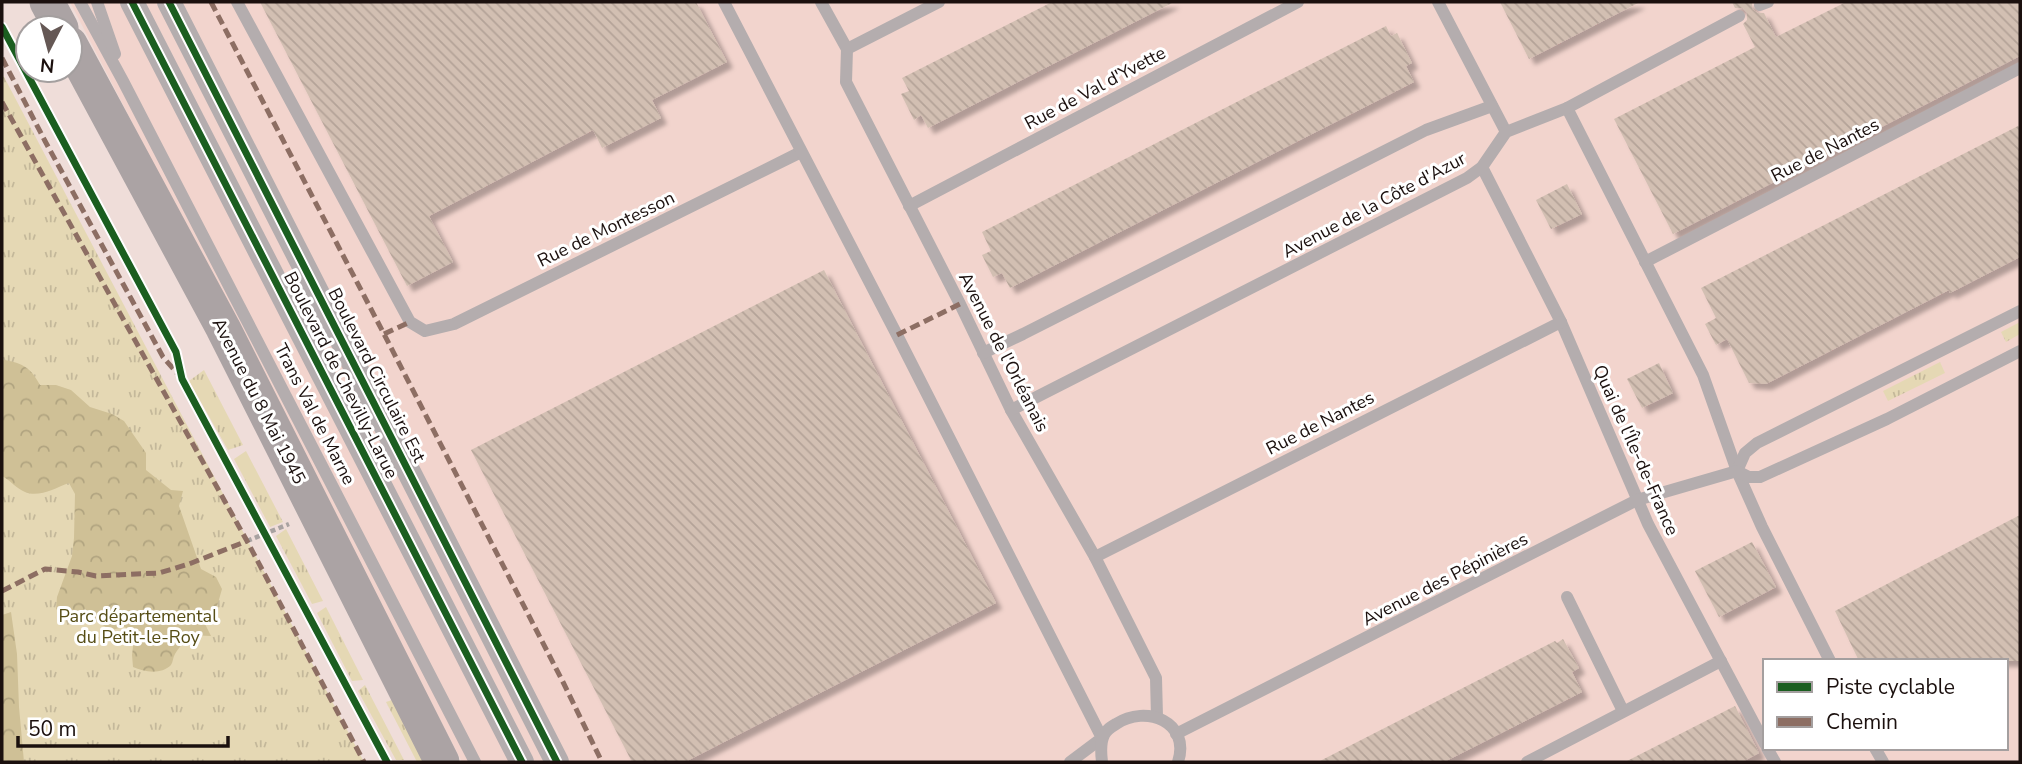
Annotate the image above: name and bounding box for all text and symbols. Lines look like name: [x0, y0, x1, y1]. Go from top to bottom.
north arrow: [14, 14, 84, 84]
street label: Rue de Val d'Yvette: [1020, 41, 1170, 135]
text: N: [39, 51, 56, 79]
street label: Rue de Nantes: [1767, 112, 1883, 188]
street label: Avenue de la Côte d'Azur: [1278, 146, 1470, 264]
street label: Rue de Montesson: [533, 185, 679, 273]
street label: Boulevard de Chevilly-Larue: [278, 267, 404, 483]
street label: Avenue de l'Orléanais: [953, 268, 1055, 436]
street label: Boulevard Circulaire Est: [323, 284, 432, 467]
street label: Avenue du 8 Mai 1945: [207, 314, 311, 488]
street label: Trans Val de Marne: [269, 339, 361, 489]
street label: Quai de l'Île-de-France: [1588, 361, 1684, 539]
street label: Rue de Nantes: [1262, 385, 1378, 461]
street label: Avenue des Pépinières: [1358, 527, 1532, 631]
park label: Parc départemental du Petit-le-Roy: [59, 604, 218, 649]
legend: [1763, 659, 2008, 750]
text: Piste cyclable: [1826, 673, 1955, 701]
scale bar: [18, 704, 228, 748]
text: Chemin: [1826, 708, 1898, 736]
text: 50 m: [28, 715, 77, 743]

